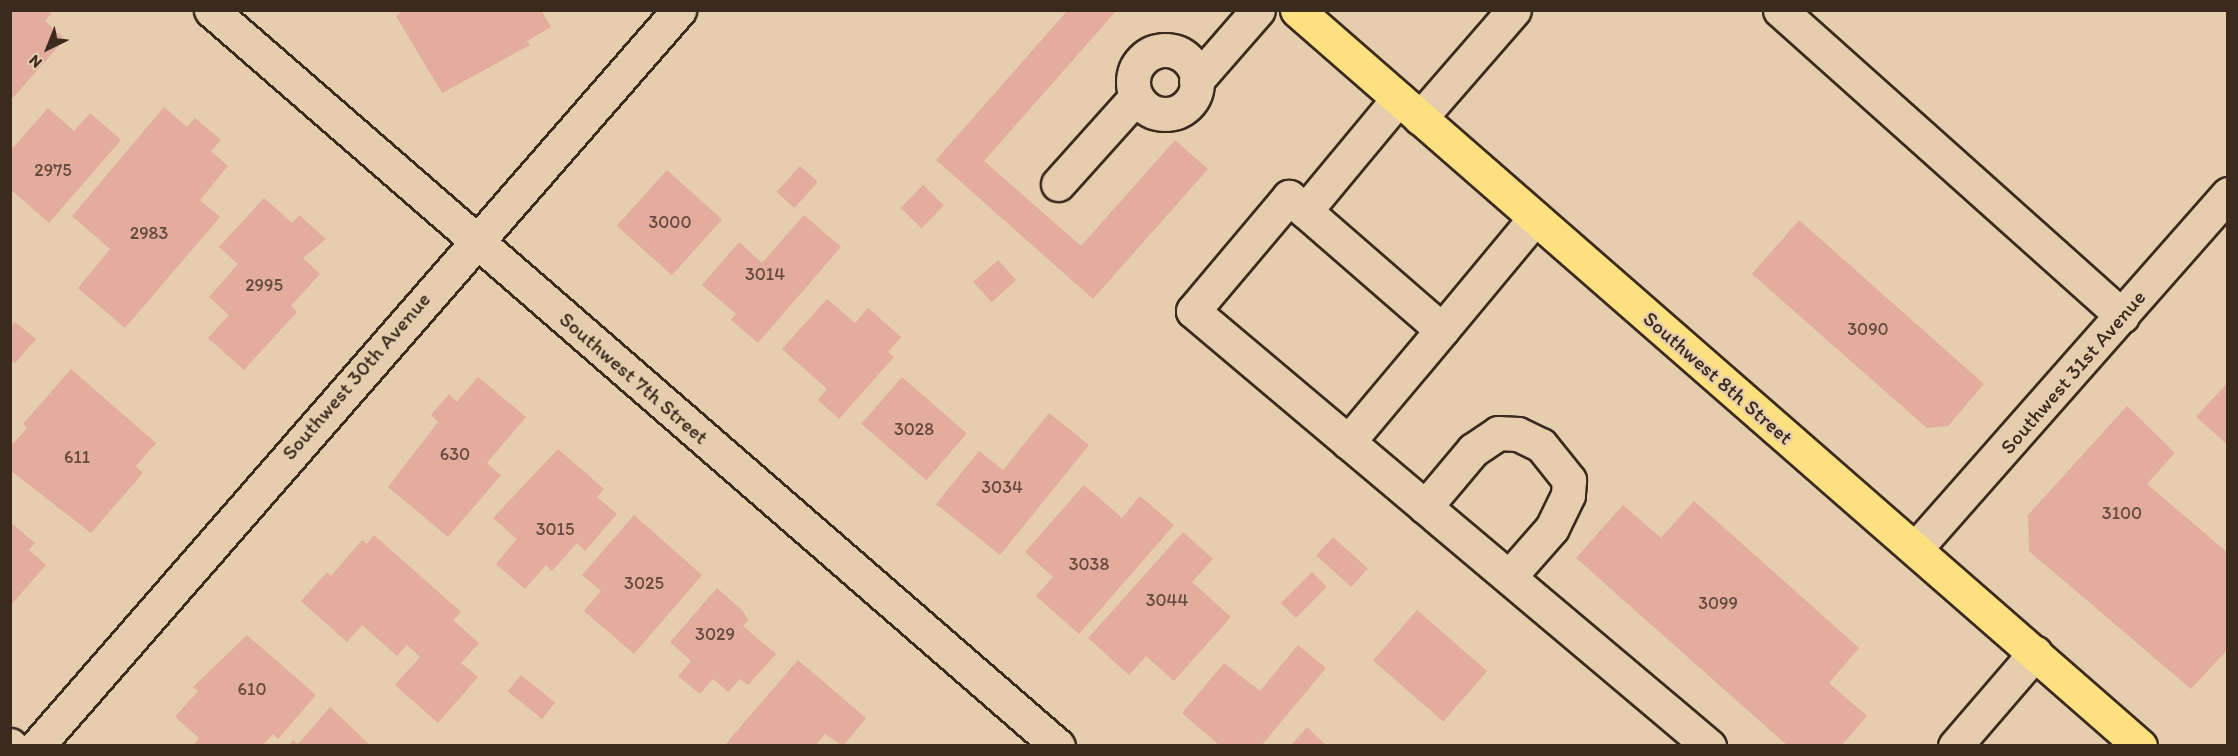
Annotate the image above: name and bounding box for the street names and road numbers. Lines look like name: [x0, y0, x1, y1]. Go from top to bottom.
street label: Southwest 31st Avenue: [1995, 285, 2151, 459]
street label: Southwest 30th Avenue: [277, 288, 435, 464]
street label: Southwest 8th Street: [1638, 306, 1798, 450]
street label: Southwest 7th Street: [555, 307, 713, 449]

